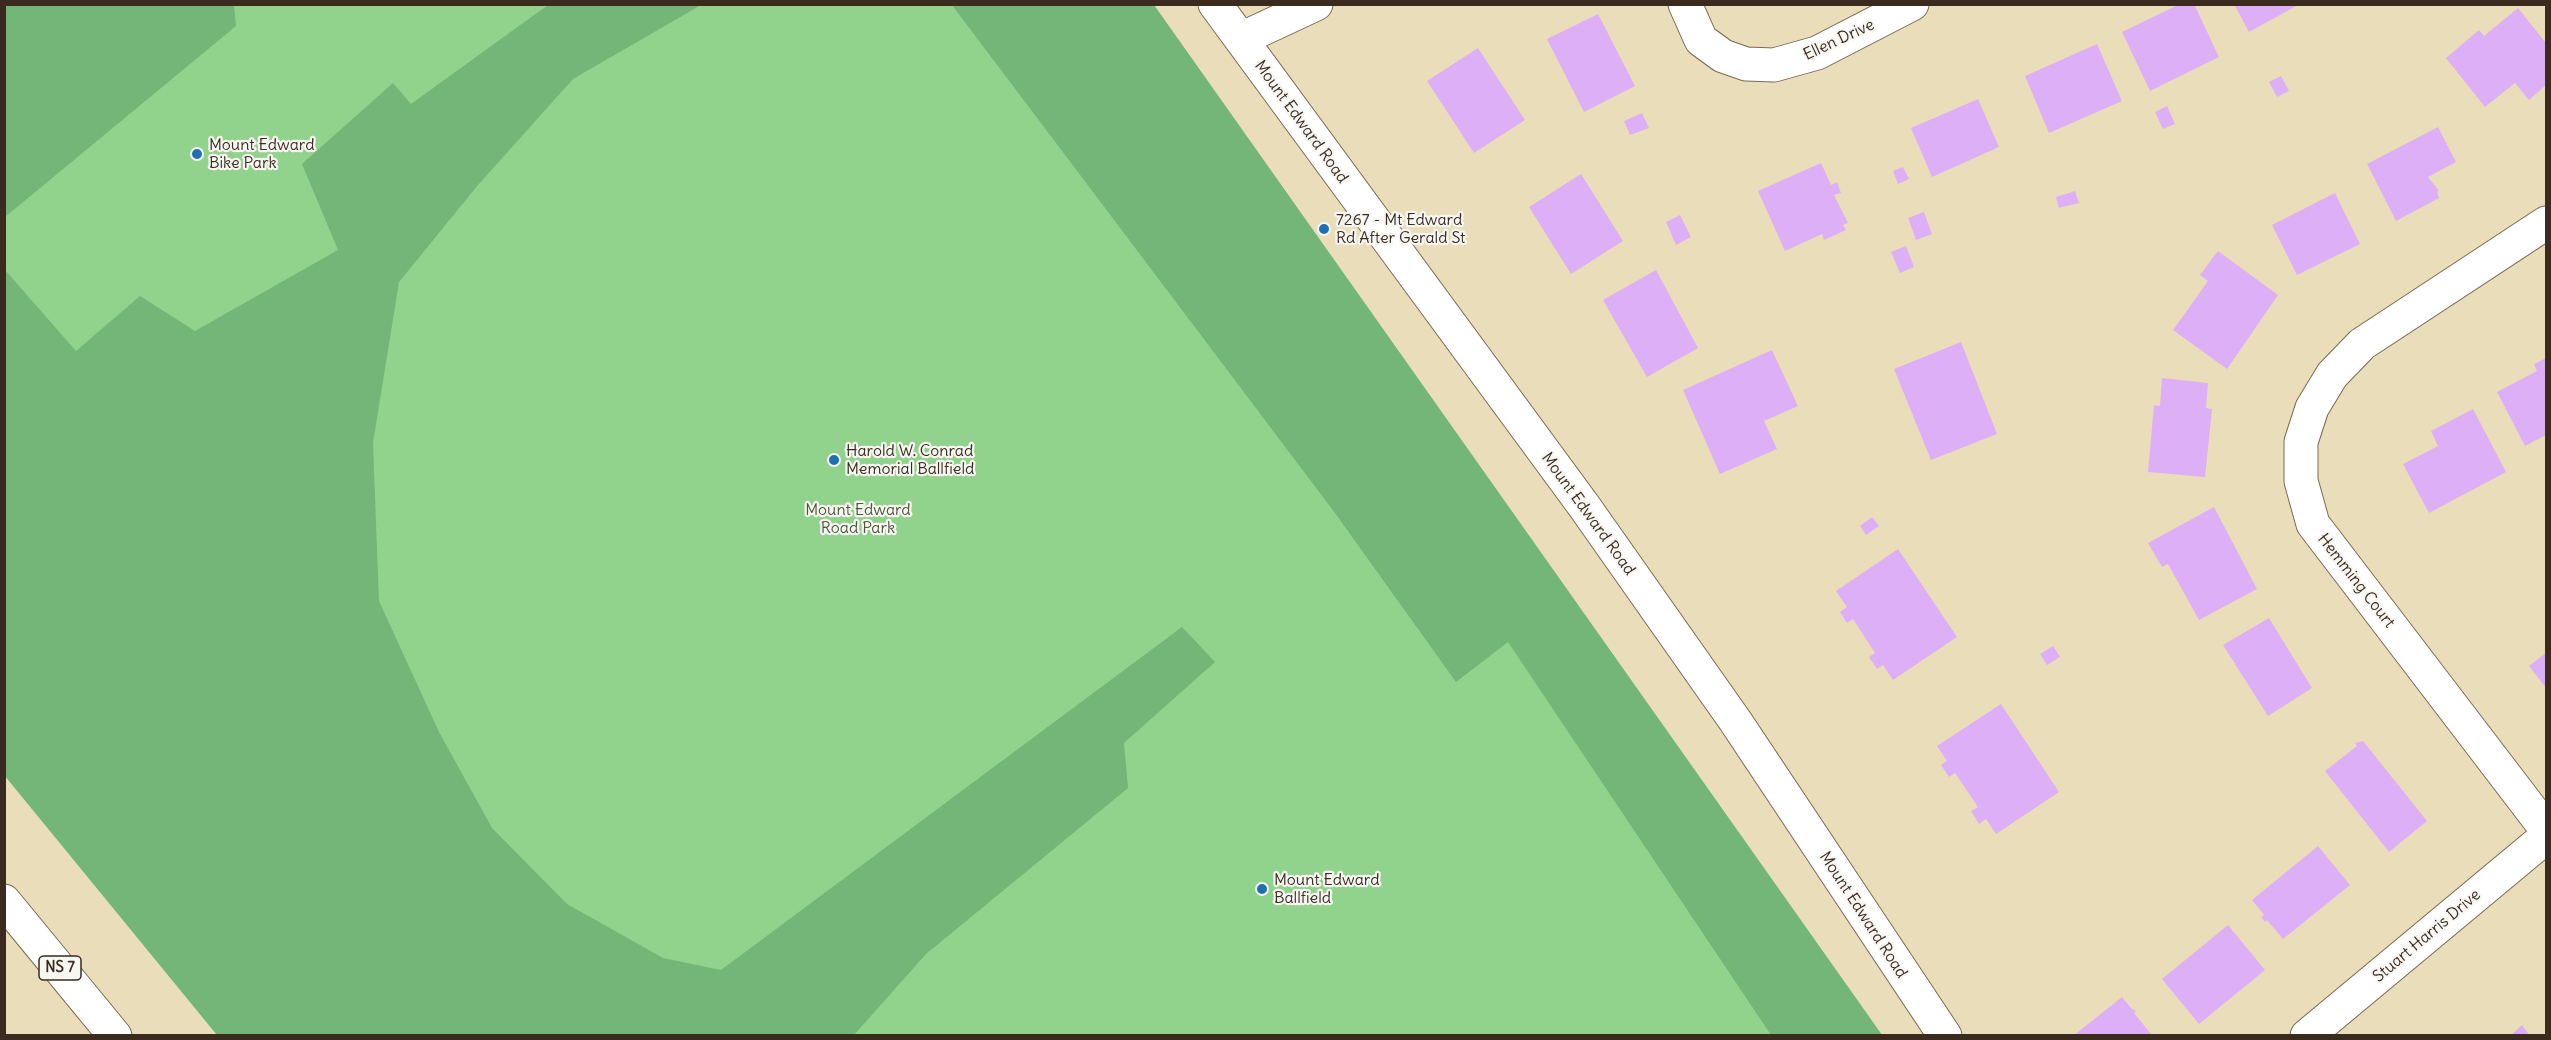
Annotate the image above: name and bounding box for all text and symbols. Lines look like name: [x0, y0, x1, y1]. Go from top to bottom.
street label: Ellen Drive: [1800, 15, 1878, 65]
street label: Mount Edward Road: [1250, 57, 1352, 187]
place label: Mount Edward Bike Park: [209, 135, 315, 173]
marker: Mount Edward Bike Park: [190, 147, 204, 161]
place label: 7267 - Mt Edward Rd After Gerald St: [1336, 210, 1465, 248]
marker: 7267 - Mt Edward Rd After Gerald St: [1317, 222, 1331, 236]
place label: Harold W. Conrad Memorial Ballfield: [846, 441, 974, 479]
street label: Mount Edward Road: [1537, 449, 1639, 579]
marker: Harold W. Conrad Memorial Ballfield: [827, 453, 841, 467]
park label: Mount Edward Road Park: [805, 500, 911, 538]
street label: Hemming Court: [2313, 530, 2399, 632]
street label: Mount Edward Road: [1815, 848, 1911, 982]
place label: Mount Edward Ballfield: [1274, 870, 1380, 908]
marker: Mount Edward Ballfield: [1255, 882, 1269, 896]
street label: Stuart Harris Drive: [2369, 885, 2485, 987]
road number: NS 7: [39, 956, 81, 980]

